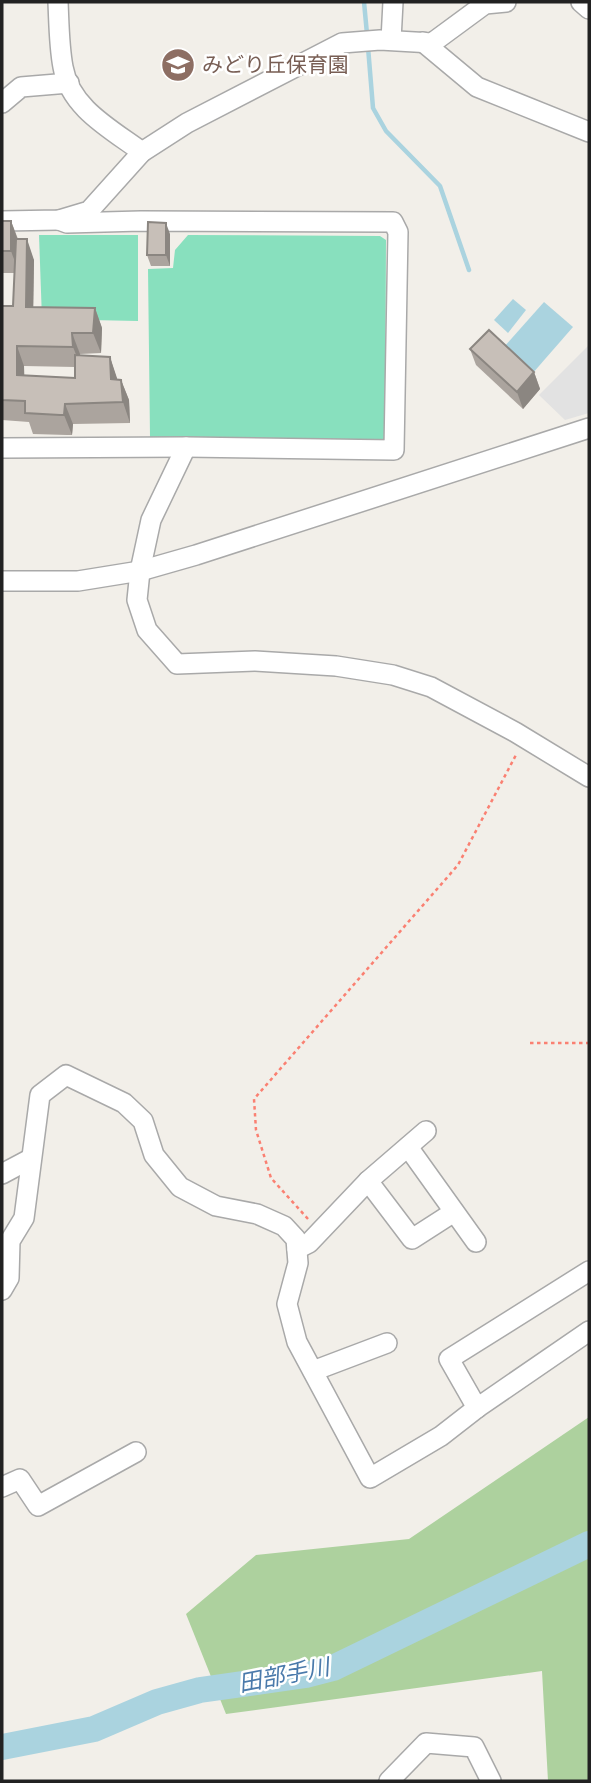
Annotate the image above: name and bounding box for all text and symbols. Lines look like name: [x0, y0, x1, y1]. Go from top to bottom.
school or university icon: みどり丘保育園: [159, 46, 197, 84]
place label: みどり丘保育園: [202, 51, 349, 76]
water label: 田部手川: [236, 1651, 335, 1697]

